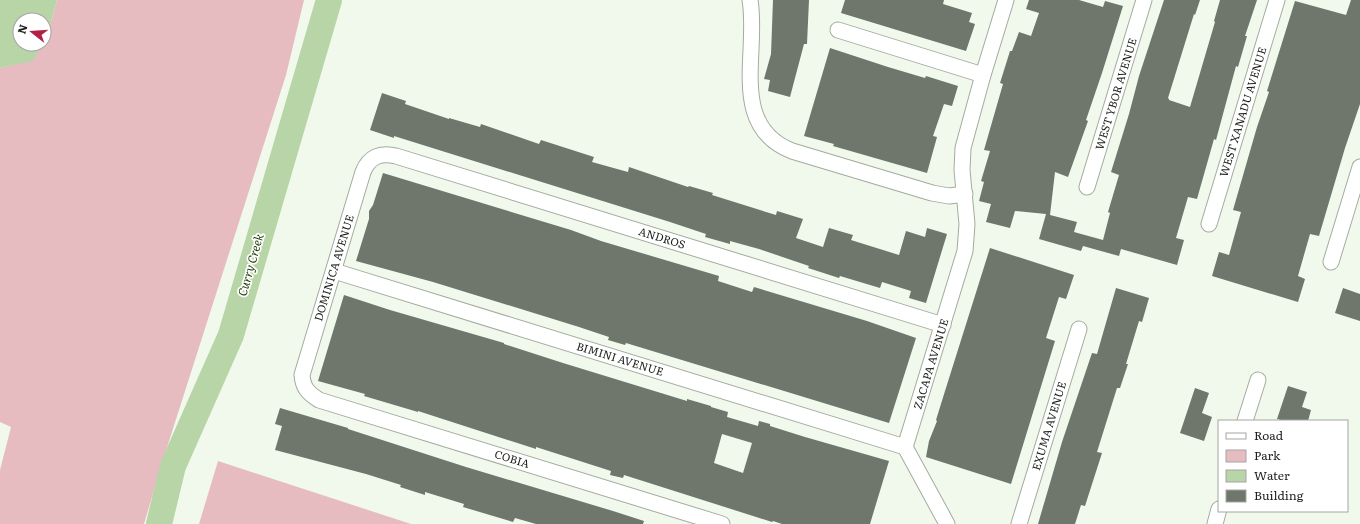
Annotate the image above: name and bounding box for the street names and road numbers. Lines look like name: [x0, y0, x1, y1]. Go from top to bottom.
street label: WEST YBOR AVENUE: [1090, 36, 1140, 152]
street label: WEST XANADU AVENUE: [1215, 45, 1269, 179]
street label: DOMINICA AVENUE: [309, 212, 357, 323]
street label: ANDROS: [637, 222, 688, 252]
street label: ZACAPA AVENUE: [909, 316, 951, 411]
street label: BIMINI AVENUE: [575, 337, 666, 379]
street label: EXUMA AVENUE: [1027, 379, 1069, 472]
street label: COBIA: [493, 445, 532, 471]

